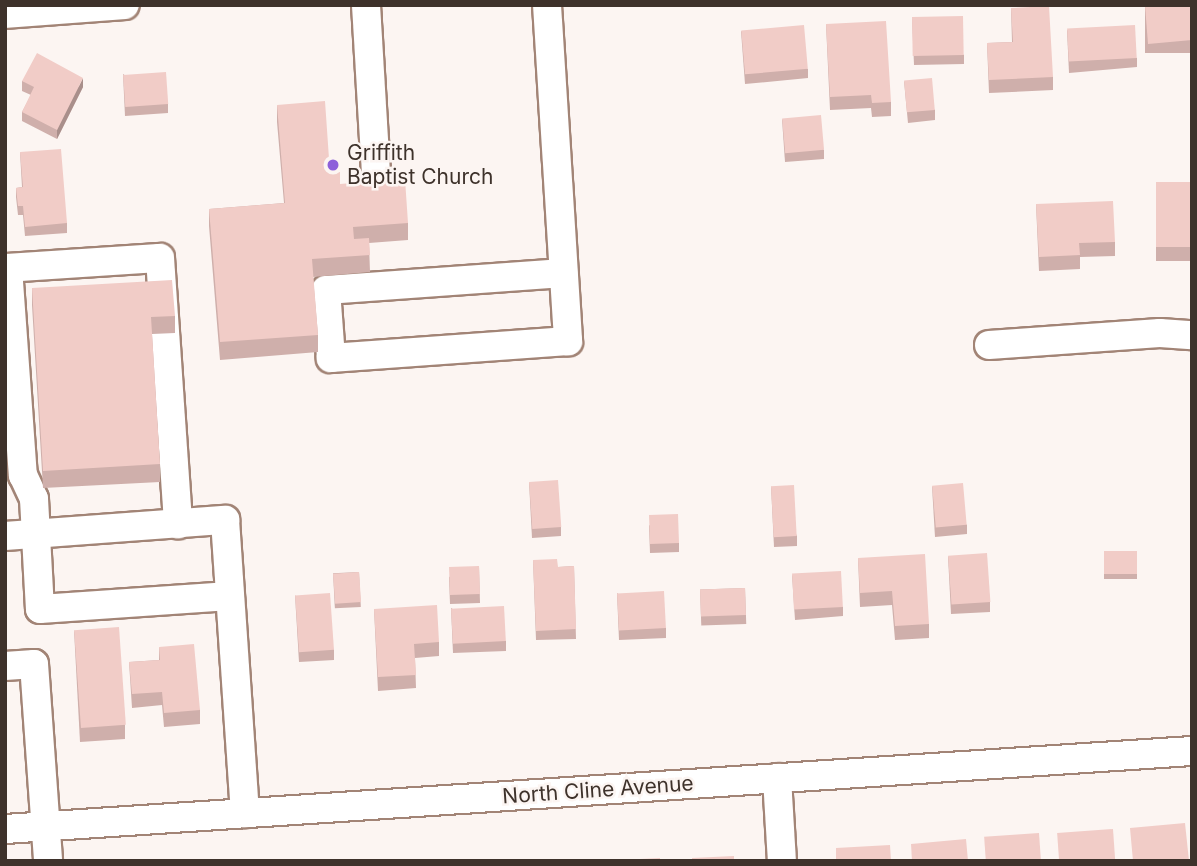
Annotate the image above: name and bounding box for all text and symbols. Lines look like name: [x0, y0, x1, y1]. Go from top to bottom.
place label: Griffith Baptist Church: [347, 140, 493, 190]
marker: Griffith Baptist Church: [325, 157, 341, 173]
street label: North Cline Avenue: [502, 771, 694, 809]

